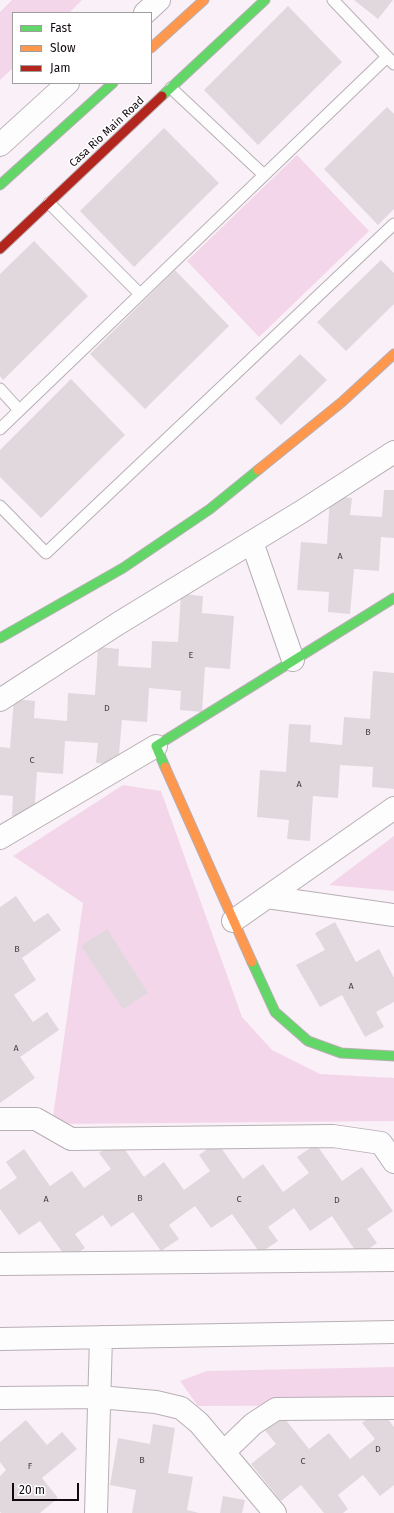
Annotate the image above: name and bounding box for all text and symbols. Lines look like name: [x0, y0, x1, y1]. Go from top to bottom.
legend: [12, 12, 152, 84]
text: Fast: [50, 21, 72, 35]
text: Slow: [50, 41, 76, 55]
text: Jam: [50, 61, 70, 75]
street label: Casa Rio Main Road: [67, 94, 147, 170]
house number: A: [337, 551, 343, 561]
house number: E: [189, 650, 193, 660]
house number: D: [104, 703, 110, 713]
house number: B: [365, 727, 371, 737]
house number: C: [29, 755, 35, 765]
house number: A: [296, 779, 302, 789]
house number: B: [14, 944, 20, 954]
house number: A: [348, 981, 354, 991]
house number: A: [13, 1043, 19, 1053]
house number: B: [137, 1193, 143, 1203]
house number: A: [43, 1194, 49, 1204]
house number: C: [236, 1194, 242, 1204]
house number: D: [334, 1195, 340, 1205]
house number: D: [375, 1444, 381, 1454]
house number: B: [139, 1455, 145, 1465]
house number: C: [300, 1456, 306, 1466]
house number: F: [28, 1461, 32, 1471]
scale bar: [14, 1475, 81, 1501]
text: 20 m: [19, 1483, 45, 1497]

